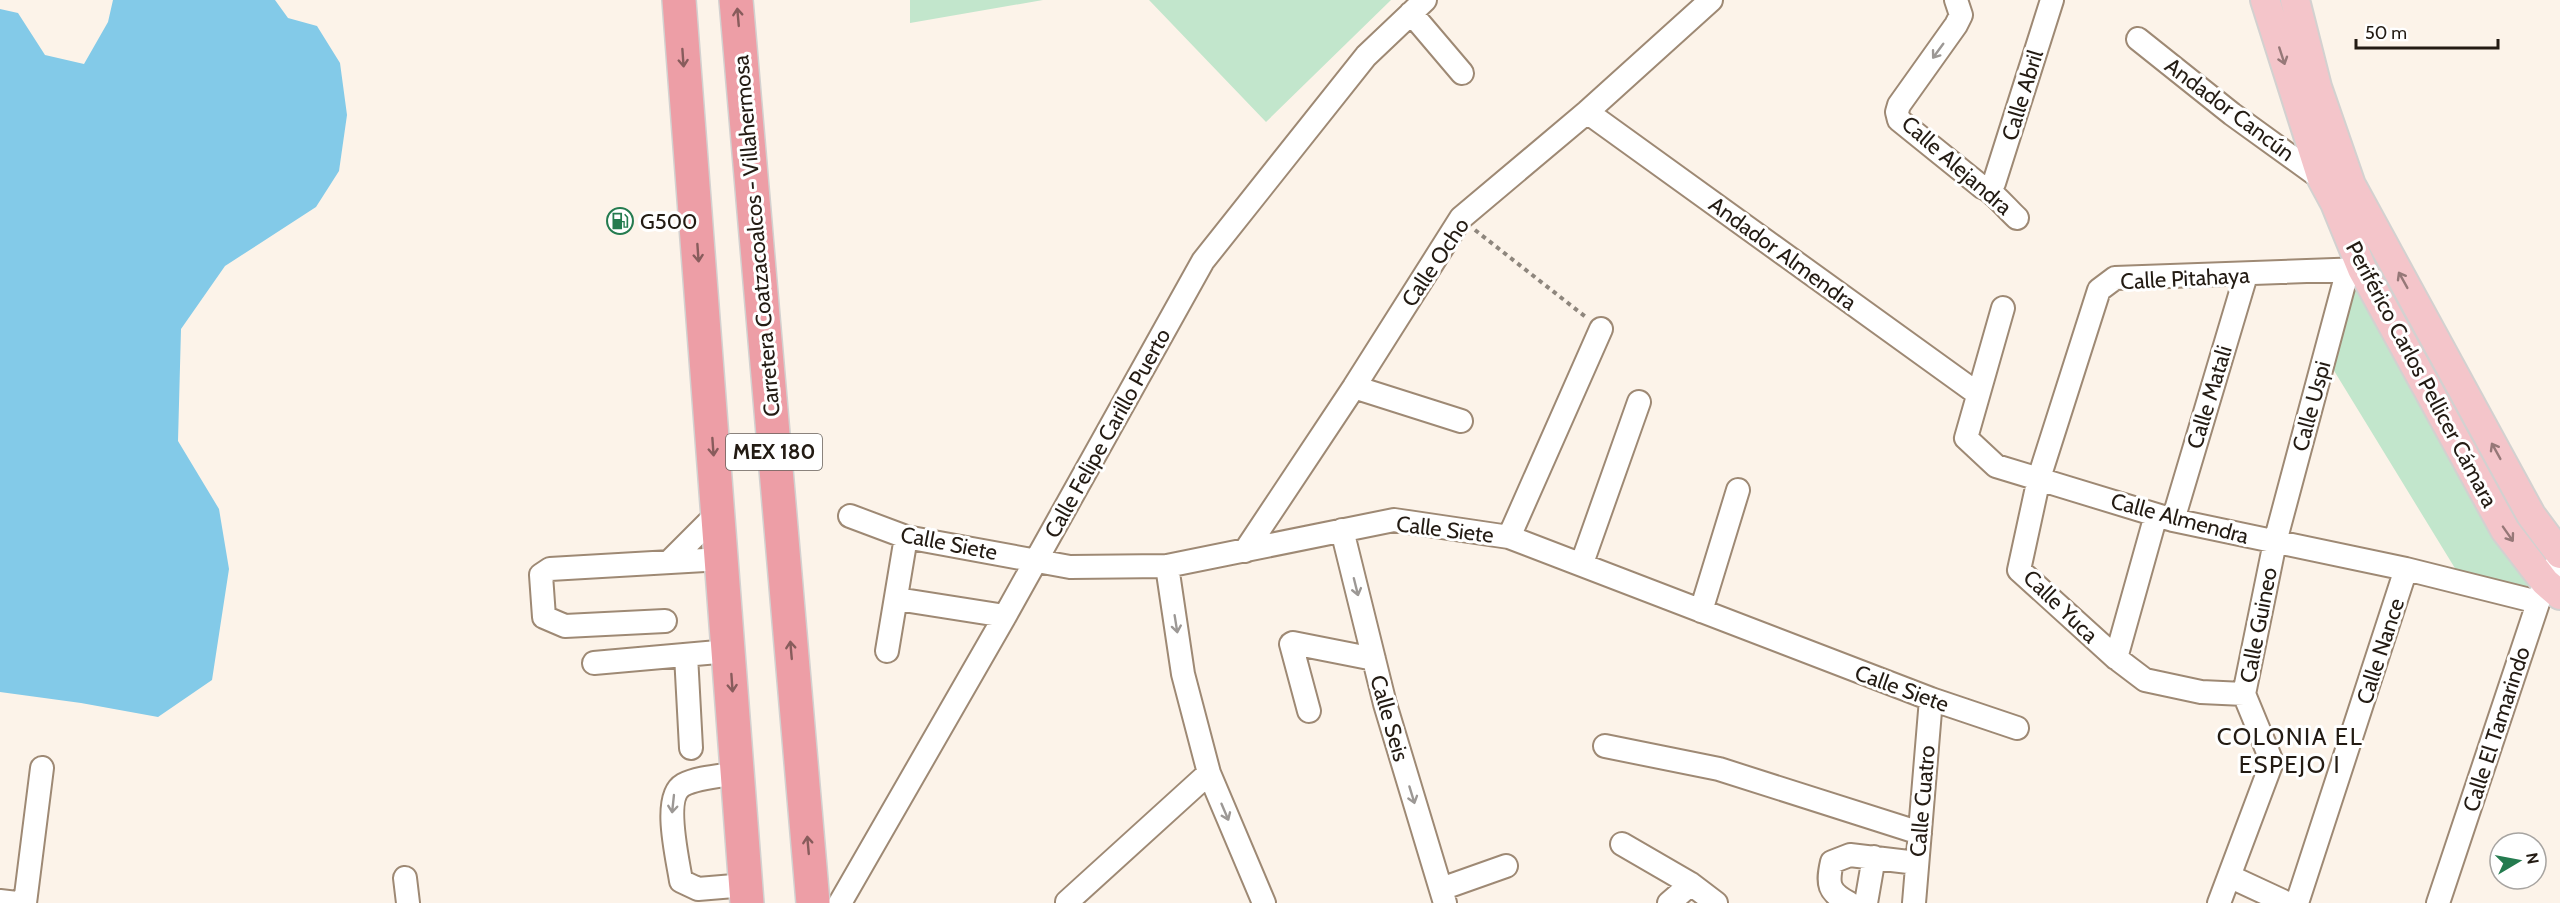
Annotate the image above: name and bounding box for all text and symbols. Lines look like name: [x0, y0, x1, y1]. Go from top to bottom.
one-way arrow: [732, 7, 743, 27]
scale bar: [2356, 12, 2498, 50]
text: 50 m: [2365, 22, 2407, 44]
one-way arrow: [1932, 42, 1944, 58]
street label: Calle Abril: [1996, 46, 2049, 144]
one-way arrow: [2278, 46, 2289, 65]
one-way arrow: [678, 48, 689, 68]
street label: Andador Cancún: [2160, 52, 2300, 167]
street label: Carretera Coatzacoalcos - Villahermosa: [727, 54, 786, 418]
street label: Calle Alejandra: [1896, 110, 2018, 221]
street label: Andador Almendra: [1704, 191, 1862, 316]
fuel station icon: G500: [605, 206, 635, 236]
place label: G500: [640, 208, 697, 235]
street label: Calle Ocho: [1396, 213, 1475, 312]
street label: Periférico Carlos Pellicer Cámara: [2340, 237, 2503, 512]
one-way arrow: [693, 242, 704, 262]
street label: Calle Pitahaya: [2120, 262, 2251, 295]
one-way arrow: [2397, 271, 2408, 289]
street label: Calle Felipe Carillo Puerto: [1039, 324, 1176, 543]
street label: Calle Matali: [2181, 342, 2238, 452]
street label: Calle Uspi: [2287, 358, 2336, 454]
road number: MEX 180: [726, 434, 822, 470]
one-way arrow: [708, 437, 719, 457]
one-way arrow: [2490, 442, 2501, 460]
street label: Calle Almendra: [2108, 487, 2252, 550]
street label: Calle Siete: [1395, 510, 1495, 549]
street label: Calle Siete: [898, 521, 1000, 566]
one-way arrow: [2502, 526, 2514, 542]
street label: Calle Yuca: [2018, 564, 2104, 649]
street label: Calle Guineo: [2234, 565, 2283, 685]
one-way arrow: [1351, 577, 1363, 596]
street label: Calle Nance: [2351, 595, 2410, 708]
one-way arrow: [1170, 613, 1181, 633]
one-way arrow: [785, 641, 796, 661]
street label: Calle El Tamarindo: [2457, 643, 2536, 815]
street label: Calle Siete: [1851, 659, 1952, 718]
street label: Calle Seis: [1364, 672, 1415, 764]
one-way arrow: [726, 673, 737, 693]
district label: COLONIA EL ESPEJO I: [2217, 722, 2363, 779]
street label: Calle Cuatro: [1904, 744, 1941, 858]
one-way arrow: [1407, 785, 1418, 804]
one-way arrow: [667, 793, 678, 813]
one-way arrow: [1220, 802, 1231, 820]
north arrow: [2488, 831, 2548, 891]
one-way arrow: [802, 835, 813, 855]
text: N: [2522, 851, 2543, 866]

